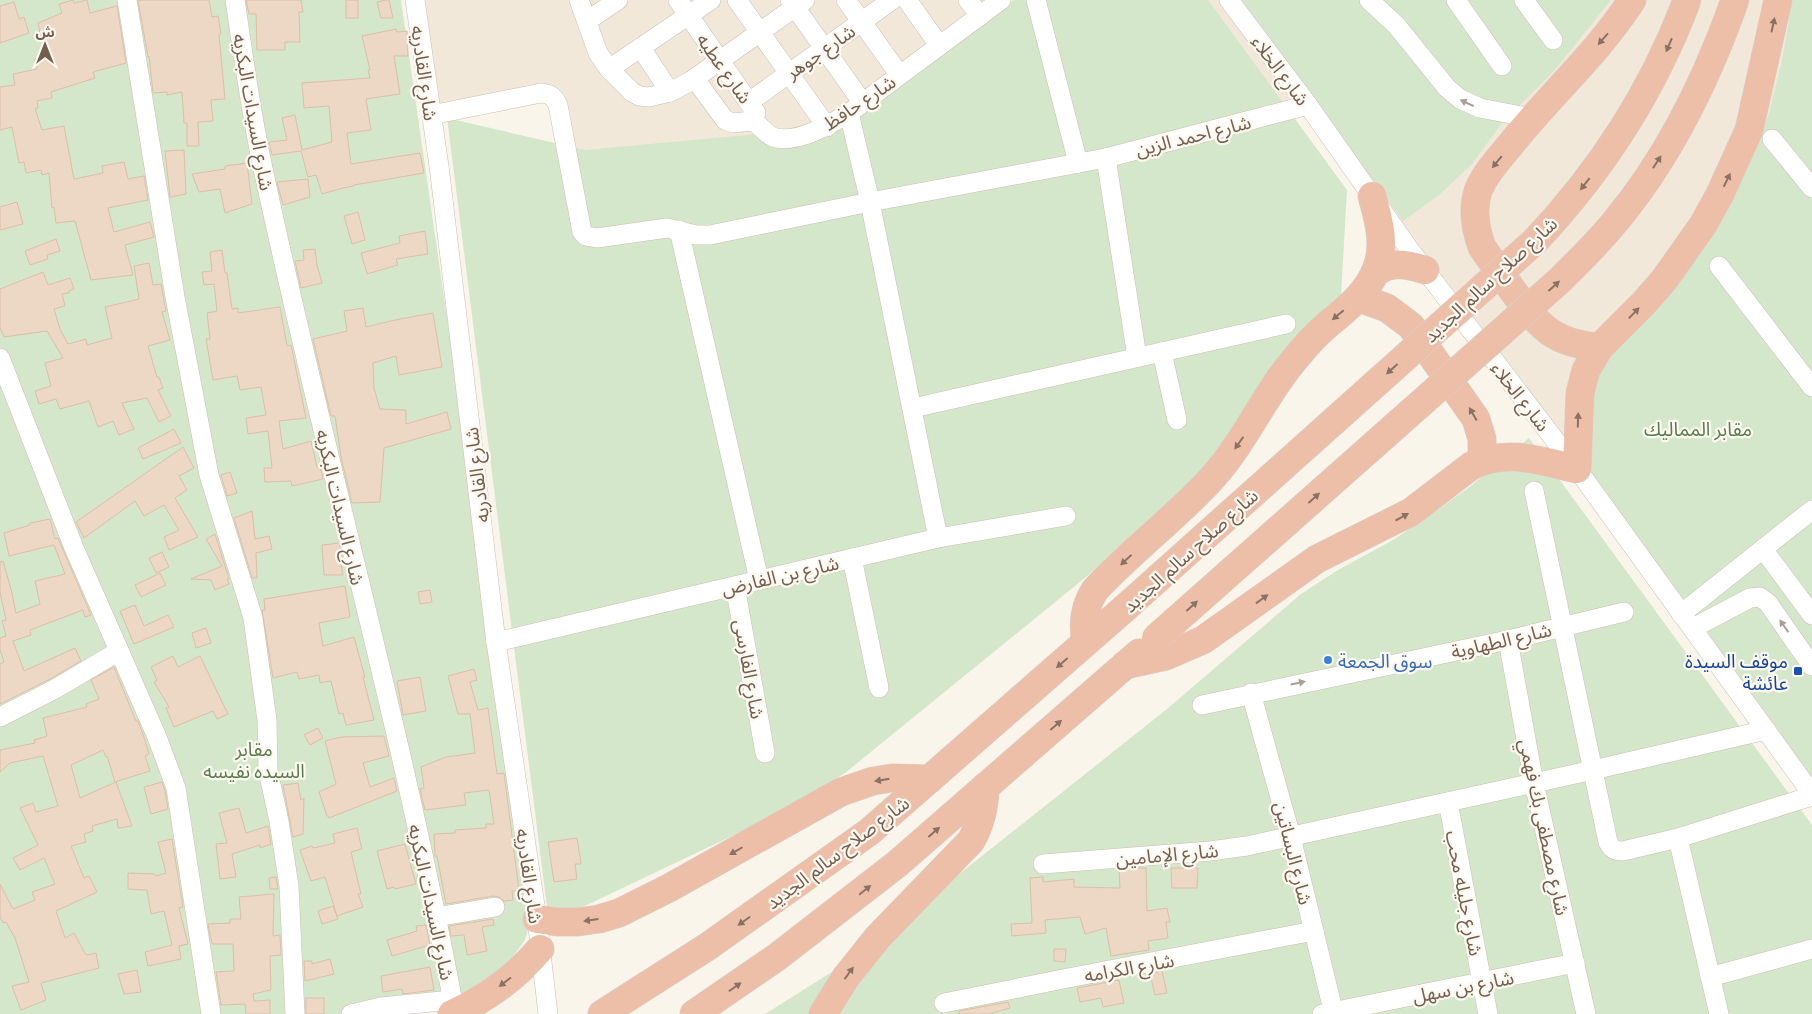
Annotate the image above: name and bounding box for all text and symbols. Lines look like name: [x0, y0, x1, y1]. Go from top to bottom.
street label: شارع جوهر: [778, 16, 861, 86]
one-way arrow: [1769, 17, 1777, 33]
north arrow: [20, 20, 70, 70]
text: ش: [35, 21, 55, 42]
street label: شارع القادريه: [404, 23, 446, 123]
street label: شارع عطيه: [690, 27, 760, 109]
street label: شارع الخلاء: [1245, 29, 1317, 111]
street label: شارع السيدات البكريه: [226, 31, 282, 193]
one-way arrow: [1597, 33, 1609, 45]
one-way arrow: [1664, 38, 1672, 52]
street label: شارع حافظ: [817, 67, 901, 137]
one-way arrow: [1460, 98, 1475, 107]
street label: شارع احمد الزين: [1132, 107, 1254, 163]
one-way arrow: [1491, 155, 1502, 168]
one-way arrow: [1653, 155, 1662, 168]
one-way arrow: [1723, 173, 1731, 187]
one-way arrow: [1580, 177, 1590, 191]
street label: شارع صلاح سالم الجديد: [1417, 209, 1564, 350]
one-way arrow: [1547, 280, 1559, 292]
one-way arrow: [1628, 307, 1640, 319]
one-way arrow: [1332, 310, 1345, 321]
street label: شارع الخلاء: [1484, 355, 1558, 437]
one-way arrow: [1387, 363, 1399, 375]
one-way arrow: [1468, 407, 1477, 420]
one-way arrow: [1575, 412, 1583, 428]
park label: مقابر المماليك: [1644, 414, 1752, 443]
street label: شارع السيدات البكريه: [309, 426, 373, 588]
street label: شارع القادريه: [456, 426, 496, 524]
one-way arrow: [1234, 436, 1244, 450]
street label: شارع صلاح سالم الجديد: [1116, 481, 1265, 620]
one-way arrow: [1308, 492, 1320, 504]
one-way arrow: [1395, 513, 1408, 522]
street label: شارع بن الفارض: [718, 547, 842, 603]
one-way arrow: [1121, 554, 1133, 566]
one-way arrow: [1255, 593, 1268, 604]
one-way arrow: [1186, 600, 1198, 612]
street label: شارع الطهاوية: [1448, 614, 1554, 666]
street label: شارع الفارسى: [727, 617, 773, 721]
one-way arrow: [1779, 620, 1789, 633]
place label: سوق الجمعة: [1338, 646, 1432, 675]
place label: موقف السيدة عائشة: [1685, 646, 1788, 697]
marker: سوق الجمعة: [1322, 654, 1334, 666]
one-way arrow: [1056, 658, 1069, 669]
marker: موقف السيدة عائشة: [1792, 665, 1804, 677]
one-way arrow: [1291, 679, 1306, 687]
one-way arrow: [1050, 719, 1062, 731]
park label: مقابر السيده نفيسه: [203, 734, 305, 785]
street label: شارع مصطفى بك فهمي: [1511, 736, 1578, 918]
one-way arrow: [873, 776, 889, 784]
street label: شارع صلاح سالم الجديد: [759, 788, 916, 917]
street label: شارع البساتين: [1267, 798, 1321, 908]
street label: شارع السيدات البكريه: [401, 821, 463, 983]
street label: شارع القادريه: [509, 826, 551, 926]
one-way arrow: [927, 826, 939, 838]
street label: شارع جليله محب: [1439, 828, 1491, 958]
street label: شارع الإمامين: [1114, 835, 1220, 873]
one-way arrow: [730, 846, 743, 855]
one-way arrow: [858, 884, 871, 895]
one-way arrow: [582, 916, 598, 924]
one-way arrow: [737, 916, 751, 926]
street label: شارع الكرامه: [1082, 945, 1176, 989]
street label: شارع بن سهل: [1410, 962, 1516, 1010]
one-way arrow: [844, 966, 854, 980]
one-way arrow: [499, 977, 512, 988]
one-way arrow: [728, 982, 741, 992]

